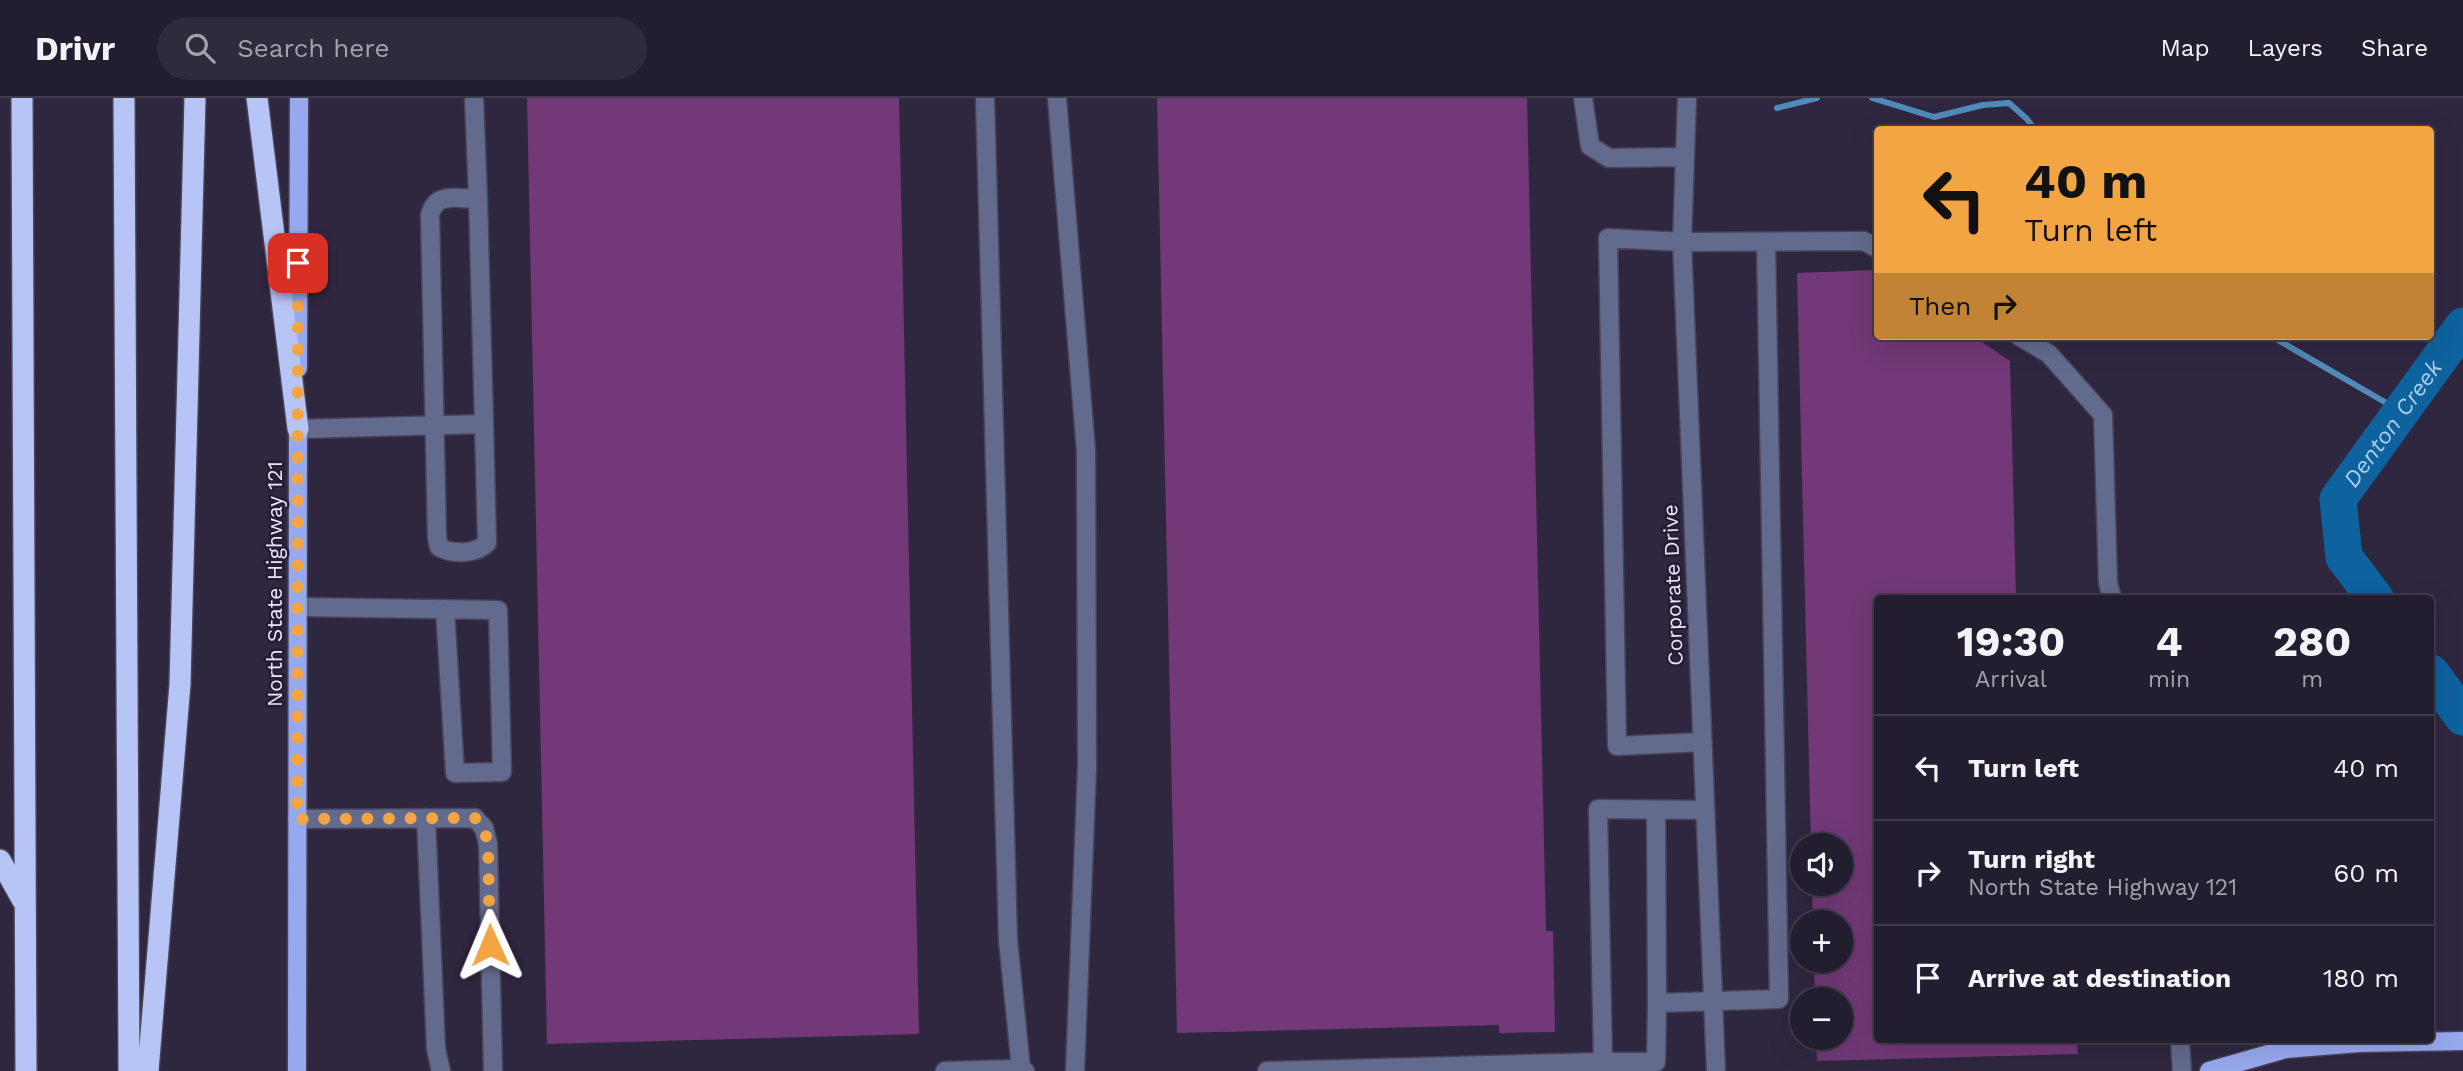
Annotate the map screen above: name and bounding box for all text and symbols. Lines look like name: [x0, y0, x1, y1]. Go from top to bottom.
search box: [157, 17, 647, 80]
text: Drivr: [35, 29, 115, 68]
icon: search: [181, 29, 219, 67]
text: Search here: [237, 33, 390, 63]
text: Map: [2161, 34, 2209, 62]
text: Layers: [2247, 34, 2323, 62]
text: Share: [2361, 34, 2428, 62]
text: 40 m: [2024, 152, 2147, 210]
icon: left: [1909, 154, 2000, 245]
text: Turn left: [2024, 211, 2157, 249]
pin: [268, 233, 328, 293]
icon: arrive: [279, 244, 317, 282]
icon: right: [1985, 287, 2023, 325]
text: Then: [1909, 291, 1971, 321]
water label: Denton Creek: [2338, 354, 2449, 493]
street label: North State Highway 121: [262, 461, 287, 707]
street label: Corporate Drive: [1657, 504, 1688, 666]
text: 19:30: [1957, 617, 2065, 666]
text: 4: [2156, 617, 2183, 666]
text: 280: [2273, 617, 2351, 666]
text: Arrival: [1975, 666, 2047, 693]
text: min: [2148, 666, 2190, 693]
text: m: [2301, 666, 2323, 693]
icon: left: [1909, 749, 1947, 787]
text: Turn left: [1968, 753, 2079, 783]
text: 40 m: [2333, 753, 2399, 783]
map controls: [1790, 833, 1853, 1050]
button: sound: [1790, 833, 1853, 896]
text: Turn right: [1968, 844, 2095, 874]
icon: right: [1909, 854, 1947, 892]
text: 60 m: [2333, 858, 2399, 888]
text: North State Highway 121: [1968, 874, 2237, 901]
position arrow: [453, 908, 527, 982]
button: +: [1790, 910, 1853, 973]
icon: arrive: [1909, 959, 1947, 997]
text: Arrive at destination: [1968, 963, 2231, 993]
text: 180 m: [2323, 963, 2399, 993]
button: −: [1790, 987, 1853, 1050]

